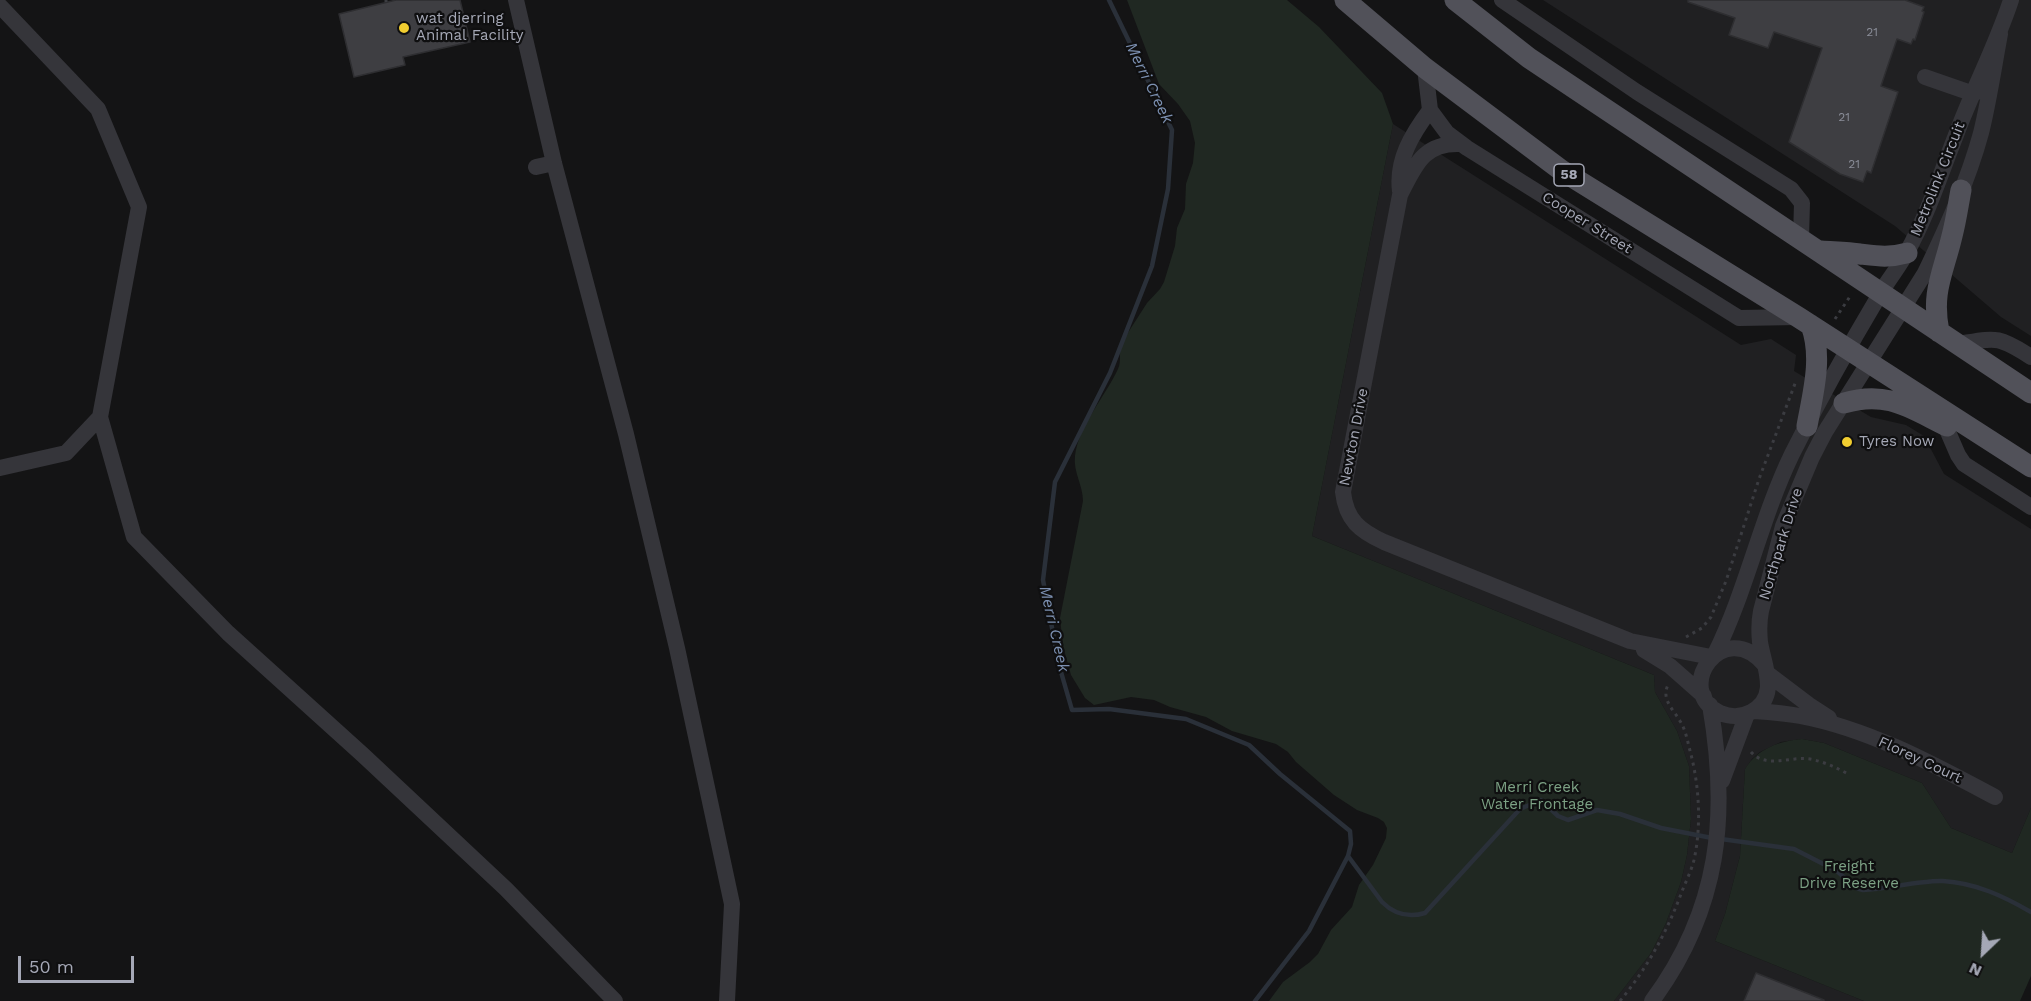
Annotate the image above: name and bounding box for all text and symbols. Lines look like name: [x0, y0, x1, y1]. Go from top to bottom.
place label: wat djerring Animal Facility: [416, 10, 524, 45]
marker: wat djerring Animal Facility: [397, 21, 411, 35]
house number: 21: [1866, 25, 1878, 39]
water label: Merri Creek: [1121, 39, 1177, 127]
house number: 21: [1838, 110, 1850, 124]
street label: Metrolink Circuit: [1907, 119, 1969, 239]
house number: 21: [1848, 157, 1860, 171]
road number: 58: [1554, 164, 1584, 186]
street label: Cooper Street: [1539, 188, 1635, 258]
street label: Newton Drive: [1336, 387, 1372, 487]
place label: Tyres Now: [1859, 433, 1934, 451]
marker: Tyres Now: [1840, 435, 1854, 449]
street label: Northpark Drive: [1755, 486, 1807, 602]
water label: Merri Creek: [1035, 584, 1073, 674]
street label: Florey Court: [1875, 733, 1965, 787]
park label: Merri Creek Water Frontage: [1481, 779, 1593, 814]
park label: Freight Drive Reserve: [1799, 858, 1899, 893]
north arrow: [1953, 923, 2013, 983]
scale bar: [21, 944, 136, 982]
text: 50 m: [29, 956, 74, 977]
text: N: [1966, 959, 1985, 981]

